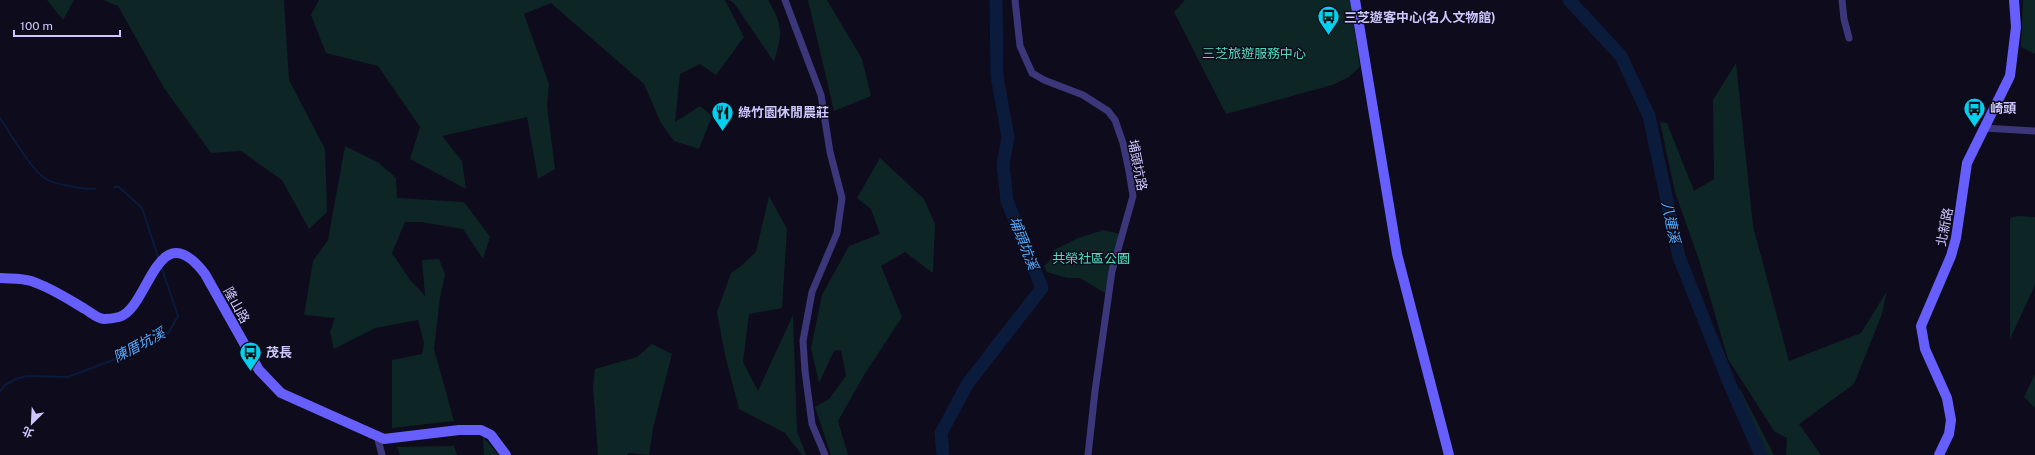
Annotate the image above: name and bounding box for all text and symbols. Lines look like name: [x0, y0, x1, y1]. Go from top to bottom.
bus stop icon: 三芝遊客中心(名人文物館): [1315, 4, 1341, 37]
place label: 三芝遊客中心(名人文物館): [1344, 10, 1496, 25]
scale bar: [14, 12, 120, 38]
text: 100 m: [20, 19, 53, 33]
park label: 三芝旅遊服務中心: [1202, 46, 1306, 61]
bus stop icon: 崎頭: [1961, 95, 1987, 128]
restaurant icon: 綠竹園休閒農莊: [710, 99, 736, 132]
place label: 崎頭: [1990, 101, 2017, 116]
place label: 綠竹園休閒農莊: [738, 105, 829, 120]
street label: 埔頭坑路: [1125, 138, 1150, 192]
water label: 八連溪: [1659, 200, 1684, 246]
street label: 北新路: [1933, 207, 1956, 248]
water label: 埔頭坑溪: [1006, 214, 1042, 274]
park label: 共榮社區公園: [1052, 251, 1130, 266]
street label: 隆山路: [221, 285, 253, 326]
water label: 陳厝坑溪: [111, 324, 169, 365]
bus stop icon: 茂長: [238, 339, 264, 372]
place label: 茂長: [266, 345, 292, 360]
north arrow: [12, 403, 52, 443]
text: 北: [20, 424, 35, 440]

